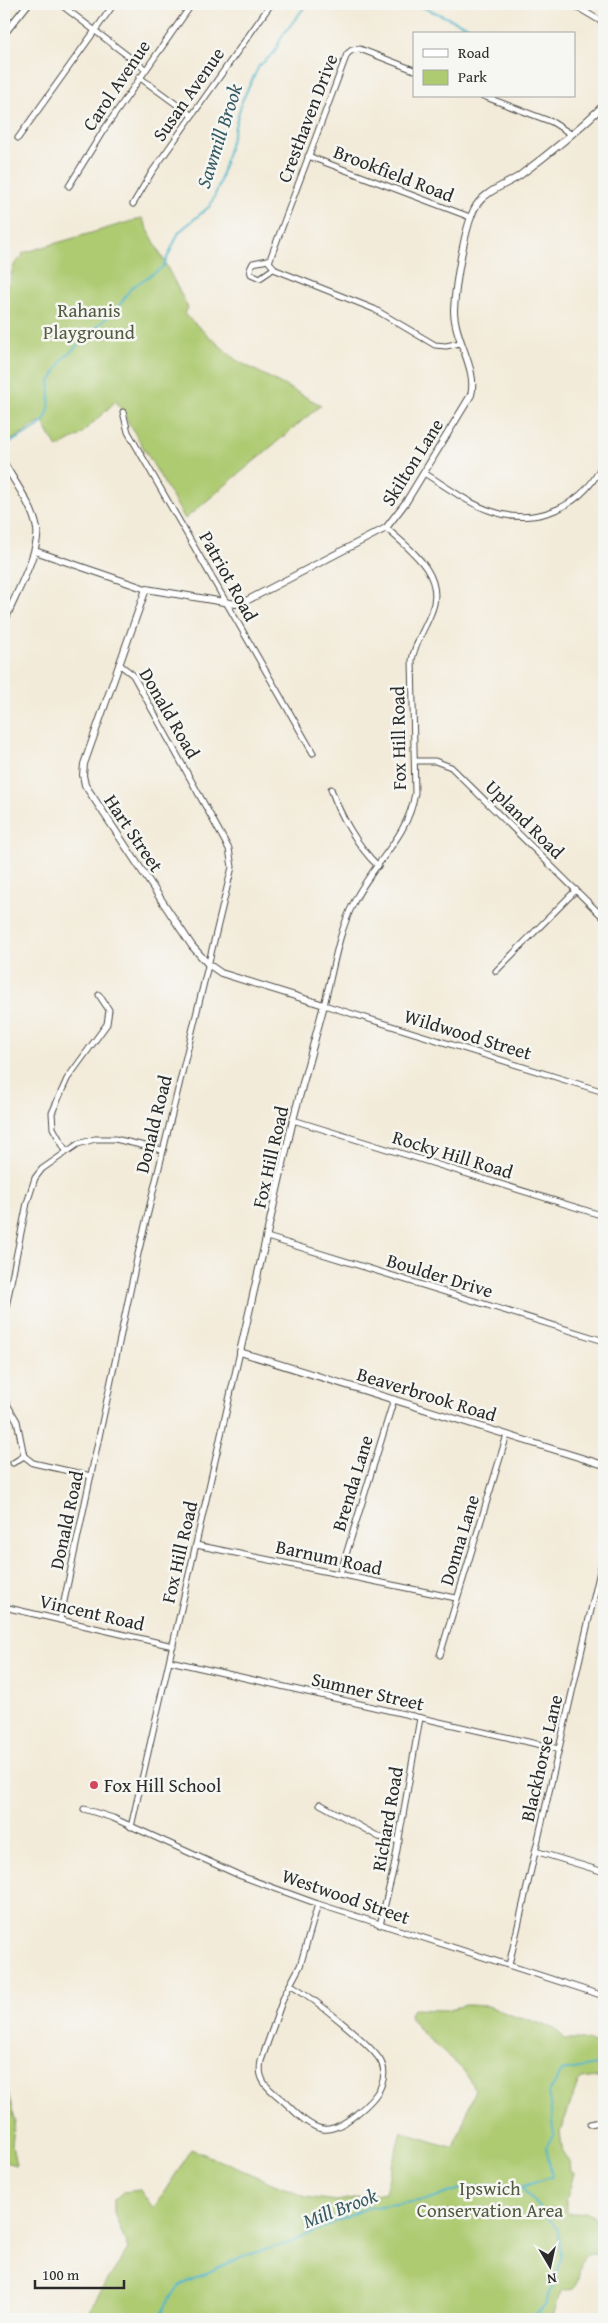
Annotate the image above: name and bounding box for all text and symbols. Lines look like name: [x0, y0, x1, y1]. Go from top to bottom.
legend: [413, 32, 576, 98]
street label: Carol Avenue: [75, 34, 157, 136]
street label: Susan Avenue: [145, 41, 231, 147]
text: Road: [458, 42, 489, 63]
street label: Cresthaven Drive: [270, 50, 344, 186]
text: Park: [458, 66, 487, 87]
water label: Sawmill Brook: [188, 79, 249, 192]
street label: Brookfield Road: [330, 137, 459, 209]
park label: Rahanis Playground: [43, 296, 136, 346]
street label: Skilton Lane: [374, 413, 450, 511]
street label: Patriot Road: [193, 526, 266, 627]
street label: Donald Road: [133, 663, 208, 764]
street label: Fox Hill Road: [383, 685, 413, 790]
street label: Upland Road: [479, 773, 572, 866]
street label: Hart Street: [98, 789, 170, 878]
street label: Wildwood Street: [401, 1001, 535, 1067]
street label: Donald Road: [127, 1071, 179, 1176]
street label: Fox Hill Road: [245, 1102, 296, 1211]
street label: Rocky Hill Road: [389, 1122, 517, 1186]
street label: Boulder Drive: [383, 1246, 497, 1304]
street label: Beaverbrook Road: [354, 1359, 501, 1429]
street label: Brenda Lane: [324, 1431, 380, 1534]
street label: Donald Road: [42, 1467, 90, 1572]
street label: Donna Lane: [432, 1491, 486, 1589]
street label: Fox Hill Road: [154, 1497, 205, 1606]
street label: Barnum Road: [273, 1532, 386, 1582]
street label: Vincent Road: [37, 1586, 148, 1638]
street label: Sumner Street: [309, 1664, 427, 1718]
street label: Blackhorse Lane: [513, 1692, 569, 1824]
street label: Richard Road: [364, 1764, 410, 1874]
place label: Fox Hill School: [104, 1771, 221, 1799]
marker: Fox Hill School: [88, 1779, 100, 1791]
street label: Westwood Street: [278, 1861, 414, 1931]
park label: Ipswich Conservation Area: [417, 2174, 563, 2224]
water label: Mill Brook: [298, 2180, 382, 2235]
north arrow: [526, 2240, 576, 2290]
scale bar: [35, 2258, 124, 2290]
text: 100 m: [42, 2264, 80, 2285]
text: N: [545, 2268, 558, 2290]

